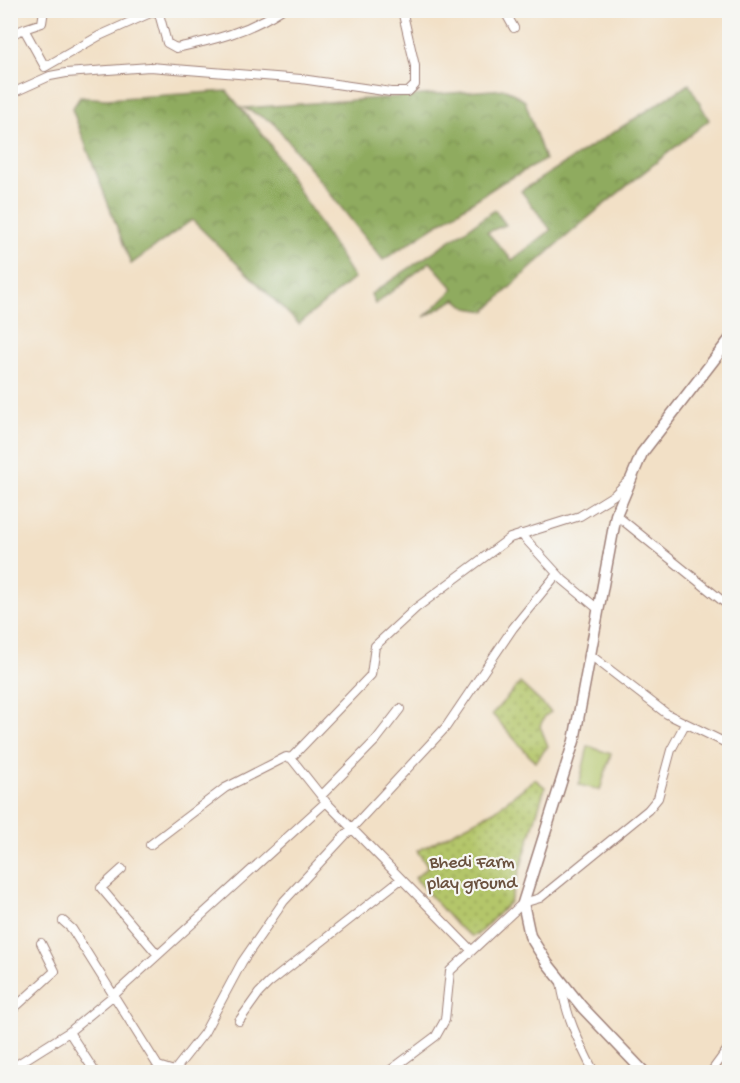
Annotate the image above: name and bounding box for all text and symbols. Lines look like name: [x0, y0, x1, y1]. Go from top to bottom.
park label: Bhedi Farm play ground: [426, 853, 518, 895]

